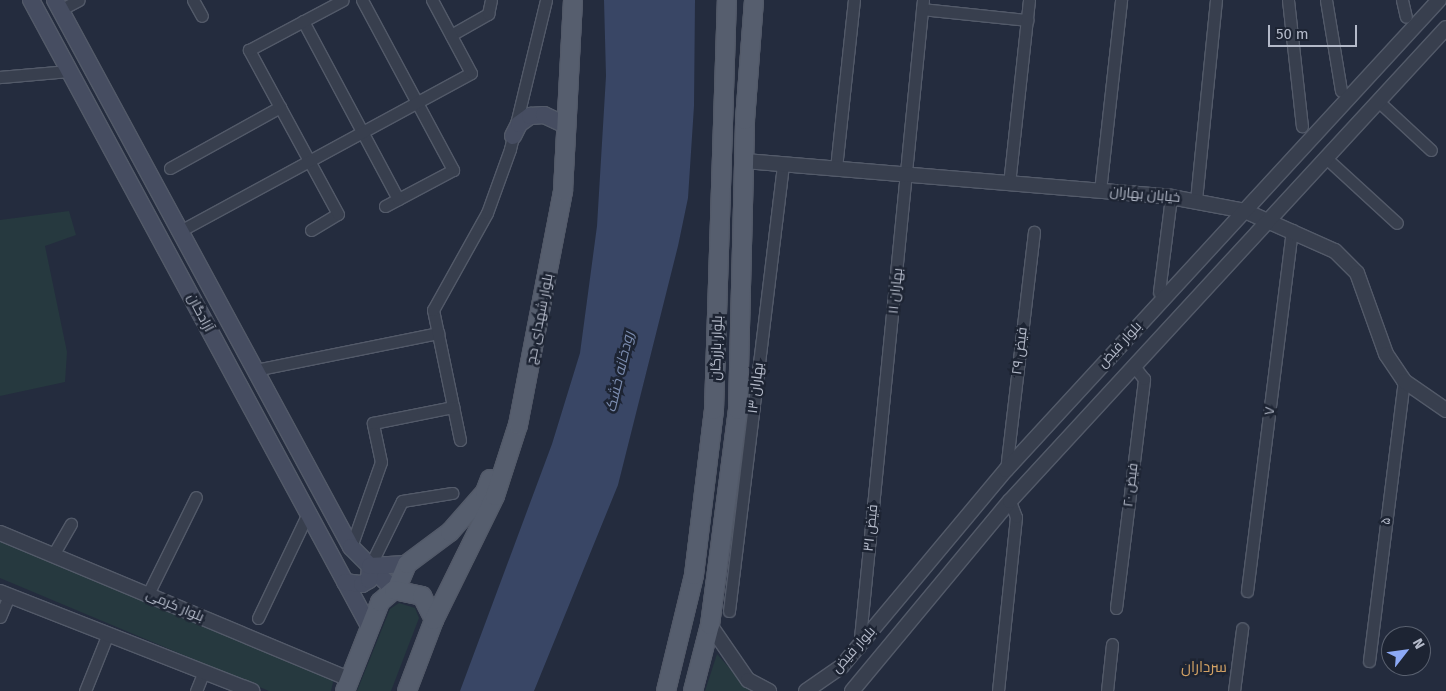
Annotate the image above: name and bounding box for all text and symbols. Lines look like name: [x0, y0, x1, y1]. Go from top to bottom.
scale bar: [1271, 15, 1360, 47]
text: 50 m: [1276, 25, 1309, 43]
street label: خیابان بهاران: [1109, 184, 1181, 206]
street label: بهاران ۱۱: [885, 267, 907, 315]
street label: بلوار شهدای حج: [523, 272, 557, 366]
street label: آزادگان: [183, 291, 217, 335]
street label: بلوار بازرگان: [707, 315, 727, 381]
street label: بلوار فیض: [1094, 318, 1146, 372]
street label: فیض ۲۹: [1009, 326, 1031, 376]
water label: رودخانه خشک: [602, 330, 638, 414]
street label: بهاران ۱۳: [745, 361, 767, 415]
street label: ۷: [1261, 406, 1279, 416]
street label: فیض ۲۰: [1120, 462, 1142, 508]
street label: فیض ۳۱: [860, 504, 882, 552]
street label: ۵: [1377, 516, 1395, 526]
street label: بلوار کرمی: [143, 586, 207, 626]
street label: بلوار فیض: [829, 623, 879, 677]
north arrow: [1381, 626, 1431, 676]
text: N: [1409, 635, 1428, 652]
district label: سرداران: [1181, 659, 1227, 677]

